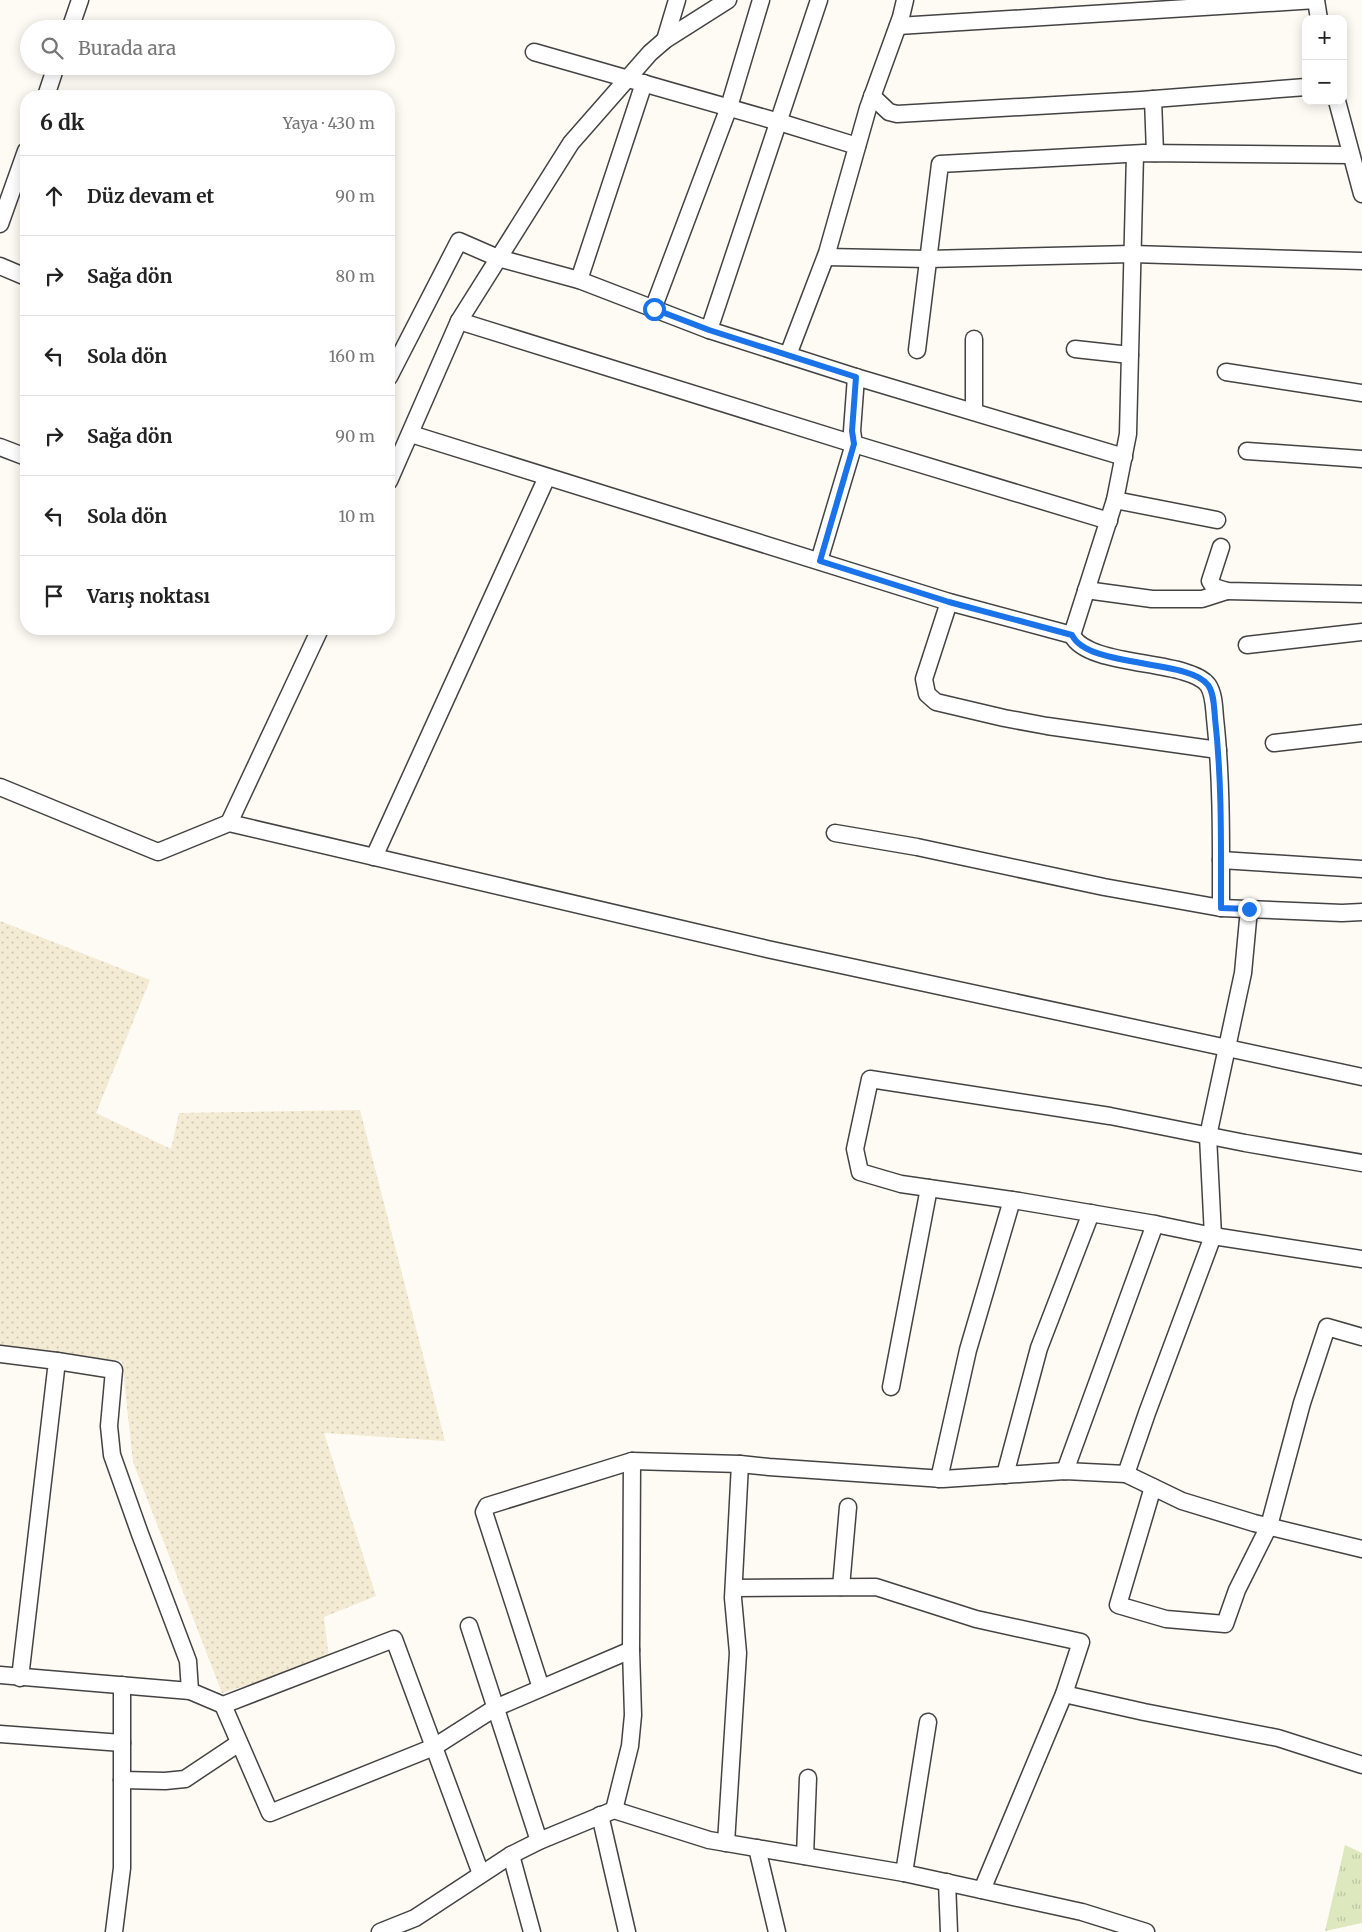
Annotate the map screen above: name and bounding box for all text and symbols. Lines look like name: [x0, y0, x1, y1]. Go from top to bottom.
map controls: [1302, 15, 1347, 105]
button: +: [1302, 15, 1347, 60]
search box: [20, 20, 395, 75]
icon: search: [38, 34, 66, 62]
text: Burada ara: [78, 36, 176, 60]
button: −: [1302, 60, 1347, 105]
text: 6 dk: [40, 109, 84, 136]
text: Yaya · 430 m: [283, 113, 375, 133]
icon: ahead: [40, 182, 68, 210]
text: Düz devam et: [87, 184, 214, 208]
text: 90 m: [335, 186, 375, 206]
icon: right: [40, 262, 68, 290]
text: Sağa dön: [87, 264, 172, 288]
text: 80 m: [336, 266, 375, 286]
route start: [643, 298, 666, 321]
icon: left: [40, 342, 68, 370]
text: Sola dön: [87, 344, 167, 368]
text: 160 m: [329, 346, 375, 366]
icon: right: [40, 422, 68, 450]
text: Sağa dön: [87, 424, 172, 448]
text: 90 m: [335, 426, 375, 446]
icon: left: [40, 502, 68, 530]
text: Sola dön: [87, 504, 167, 528]
text: 10 m: [338, 506, 375, 526]
icon: arrive: [40, 582, 68, 610]
text: Varış noktası: [87, 584, 210, 608]
route end: [1238, 898, 1261, 921]

